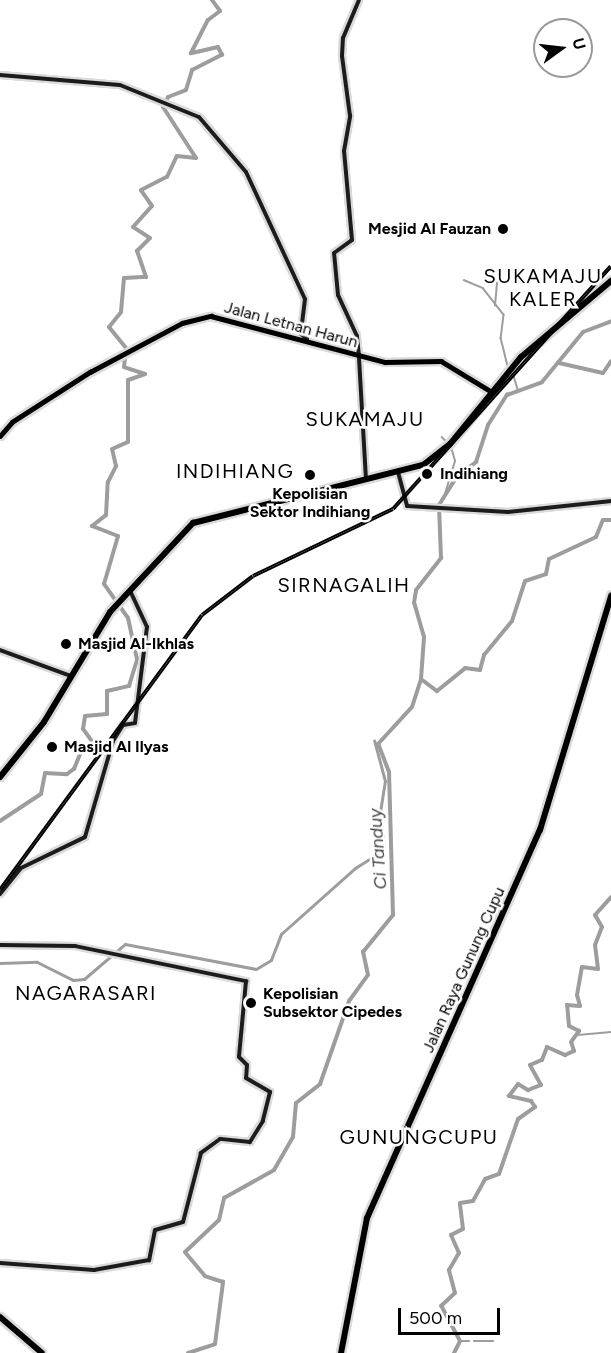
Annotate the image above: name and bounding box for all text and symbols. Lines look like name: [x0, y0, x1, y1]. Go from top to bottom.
north arrow: [533, 18, 593, 78]
text: U: [568, 36, 590, 52]
place label: Mesjid Al Fauzan: [368, 219, 491, 239]
marker: Mesjid Al Fauzan: [496, 222, 510, 236]
district label: SUKAMAJU KALER: [483, 264, 603, 311]
street label: Jalan Letnan Harun: [222, 298, 360, 352]
district label: SUKAMAJU: [305, 407, 425, 431]
district label: INDIHIANG: [176, 459, 294, 483]
place label: Indihiang: [440, 464, 508, 484]
marker: Indihiang: [418, 465, 436, 483]
marker: Kepolisian Sektor Indihiang: [303, 468, 317, 482]
place label: Kepolisian Sektor Indihiang: [250, 484, 370, 522]
district label: SIRNAGALIH: [277, 573, 411, 597]
place label: Masjid Al-Ikhlas: [78, 634, 194, 654]
marker: Masjid Al-Ikhlas: [59, 637, 73, 651]
place label: Masjid Al Ilyas: [64, 737, 169, 757]
marker: Masjid Al Ilyas: [45, 740, 59, 754]
water label: Ci Tanduy: [364, 808, 392, 890]
street label: Jalan Raya Gunung Cupu: [419, 884, 509, 1056]
district label: NAGARASARI: [15, 981, 157, 1005]
place label: Kepolisian Subsektor Cipedes: [263, 984, 402, 1022]
marker: Kepolisian Subsektor Cipedes: [244, 996, 258, 1010]
district label: GUNUNGCUPU: [340, 1125, 498, 1149]
scale bar: [401, 1296, 503, 1334]
text: 500 m: [409, 1307, 462, 1329]

